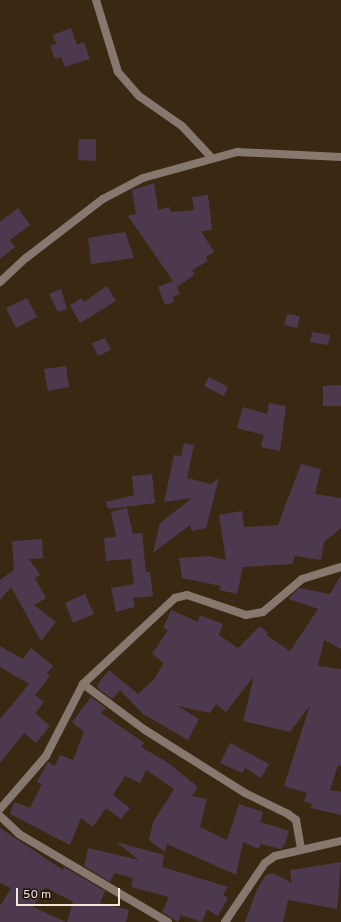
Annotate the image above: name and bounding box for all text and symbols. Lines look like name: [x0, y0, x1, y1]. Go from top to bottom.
scale bar: [18, 880, 122, 906]
text: 50 m: [23, 887, 51, 903]

